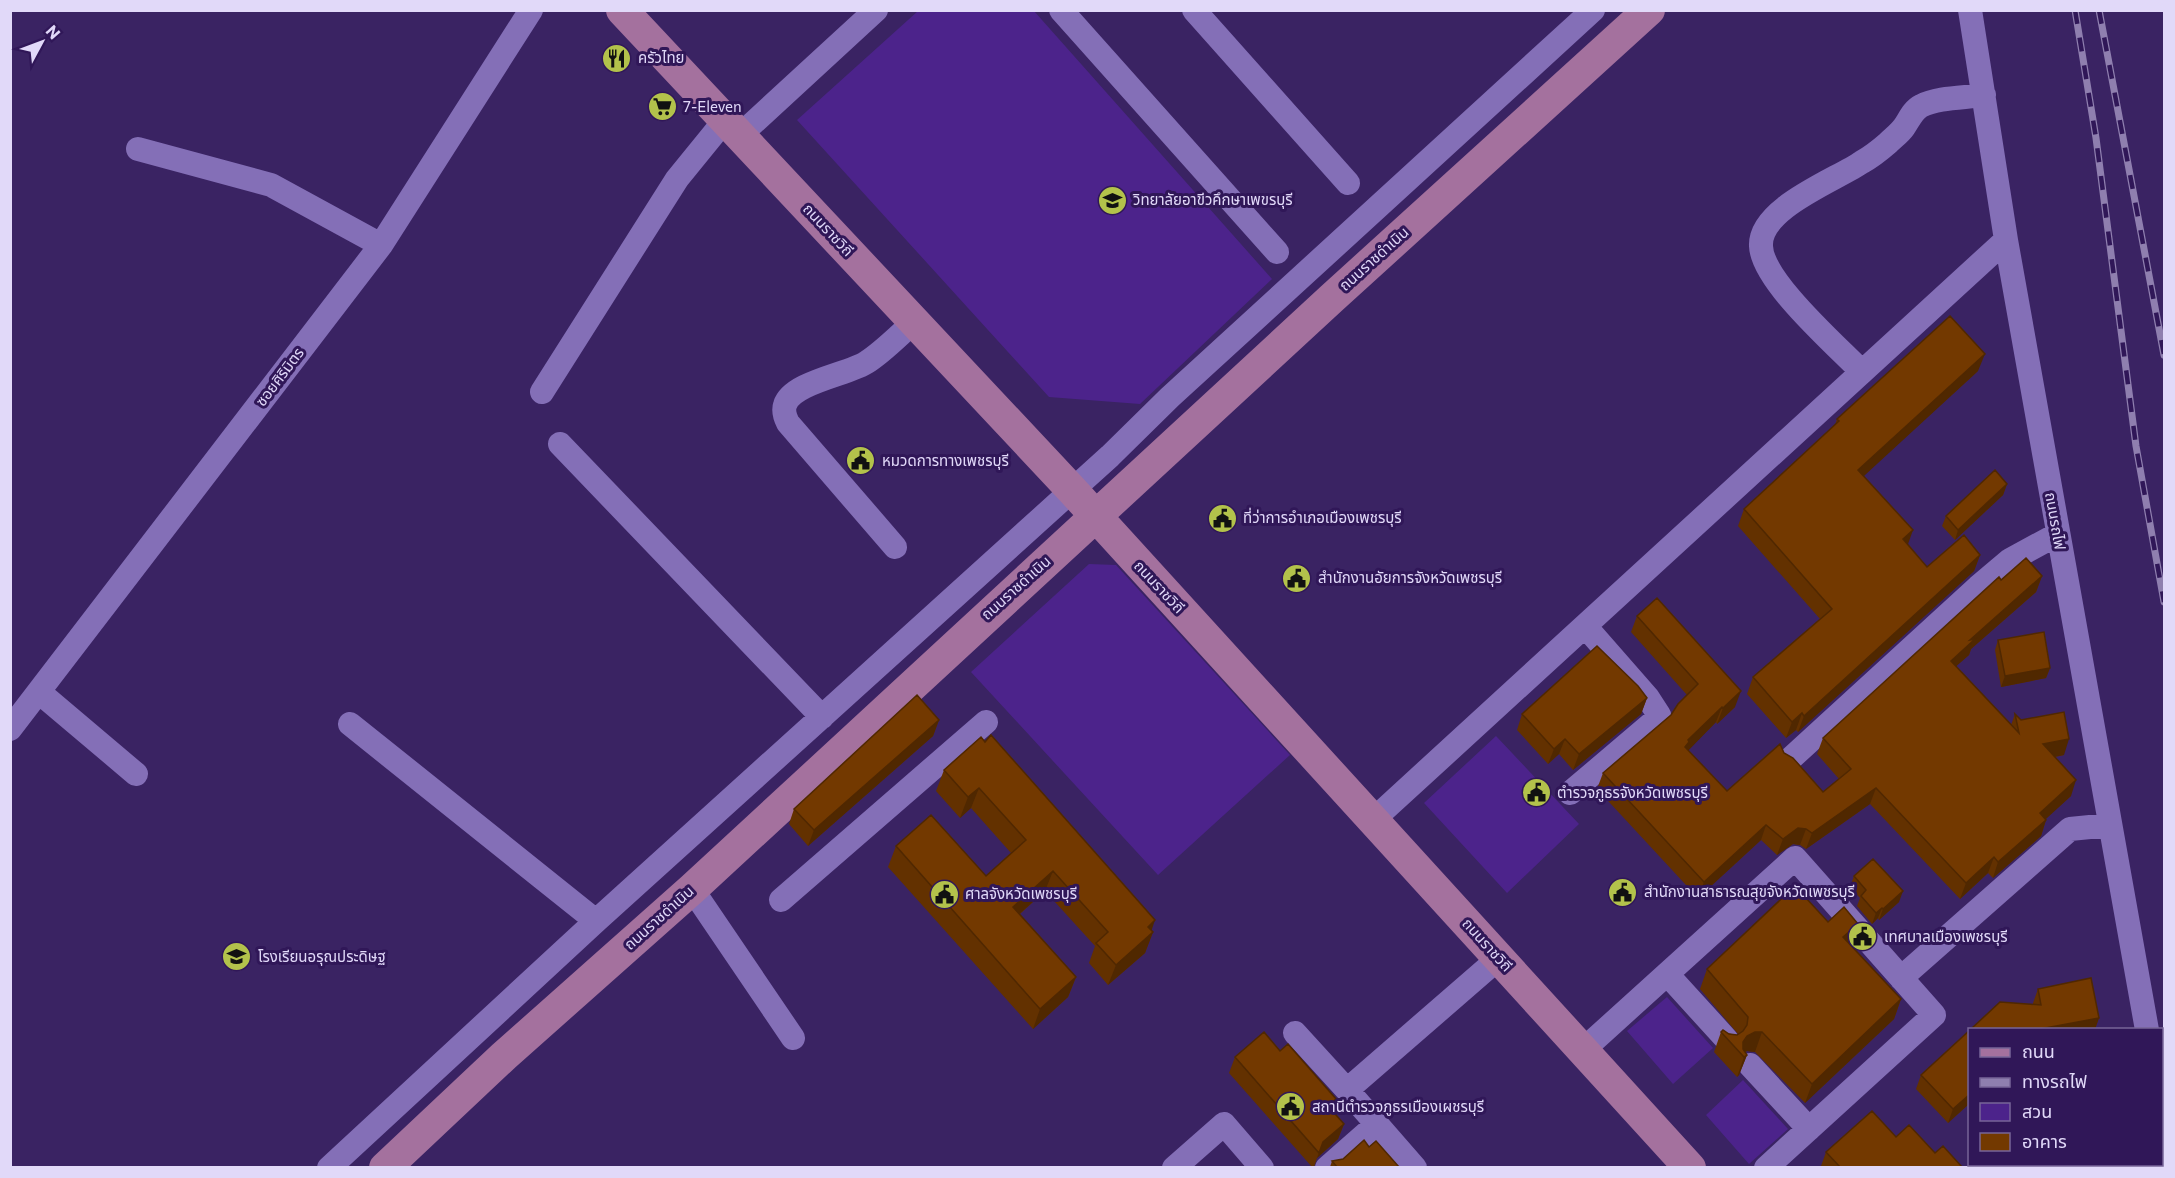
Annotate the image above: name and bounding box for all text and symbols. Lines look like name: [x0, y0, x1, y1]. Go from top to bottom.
north arrow: [12, 12, 72, 72]
text: N: [43, 21, 65, 43]
restaurant icon: ครัวไทย: [601, 42, 633, 74]
place label: ครัวไทย: [638, 48, 685, 66]
supermarket icon: 7-Eleven: [646, 91, 678, 123]
place label: 7-Eleven: [683, 97, 742, 115]
school or university icon: วิทยาลัยอาขีวคึกษาเพขรบุรี: [1096, 184, 1128, 216]
place label: วิทยาลัยอาขีวคึกษาเพขรบุรี: [1133, 190, 1293, 209]
street label: ถนนราชวิถี: [800, 199, 858, 259]
street label: ถนนราชดำเนิน: [1335, 222, 1412, 294]
street label: ซอยศิริมิตร: [251, 344, 307, 409]
public building icon: หมวดการทางเพชรบุรี: [845, 445, 877, 477]
place label: หมวดการทางเพชรบุรี: [882, 451, 1009, 470]
street label: ถนนรถไฟ: [2042, 491, 2070, 551]
public building icon: ที่ว่าการอำเภอเมืองเพชรบุรี: [1206, 502, 1238, 534]
place label: ที่ว่าการอำเภอเมืองเพชรบุรี: [1243, 507, 1402, 527]
street label: ถนนราชดำเนิน: [977, 551, 1054, 623]
street label: ถนนราชวิถี: [1131, 556, 1189, 616]
public building icon: สำนักงานอัยการจังหวัดเพชรบุรี: [1281, 562, 1313, 594]
place label: สำนักงานอัยการจังหวัดเพชรบุรี: [1318, 568, 1502, 587]
public building icon: ตำรวจภูธรจังหวัดเพชรบุรี: [1520, 777, 1552, 809]
place label: ตำรวจภูธรจังหวัดเพชรบุรี: [1557, 783, 1708, 802]
public building icon: สำนักงานสาธารณสุขจังหวัดเพชรบุรี: [1607, 876, 1639, 908]
public building icon: ศาลจังหวัดเพชรบุรี: [928, 878, 960, 910]
street label: ถนนราชดำเนิน: [620, 881, 697, 953]
place label: สำนักงานสาธารณสุขจังหวัดเพชรบุรี: [1644, 882, 1855, 901]
place label: ศาลจังหวัดเพชรบุรี: [965, 884, 1077, 903]
street label: ถนนราชวิถี: [1459, 914, 1516, 975]
public building icon: เทศบาลเมืองเพชรบุรี: [1847, 921, 1879, 953]
place label: เทศบาลเมืองเพชรบุรี: [1884, 927, 2008, 946]
school or university icon: โรงเรียนอรุณประดิษฐ: [221, 941, 253, 973]
place label: โรงเรียนอรุณประดิษฐ: [258, 947, 386, 966]
legend: [1968, 1028, 2163, 1166]
text: ถนน: [2022, 1040, 2055, 1062]
text: ทางรถไฟ: [2022, 1070, 2087, 1092]
public building icon: สถานีตำรวจภูธรเมืองเผชรบุรี: [1275, 1091, 1307, 1123]
place label: สถานีตำรวจภูธรเมืองเผชรบุรี: [1312, 1097, 1484, 1116]
text: สวน: [2022, 1100, 2052, 1122]
text: อาคาร: [2022, 1130, 2067, 1152]

